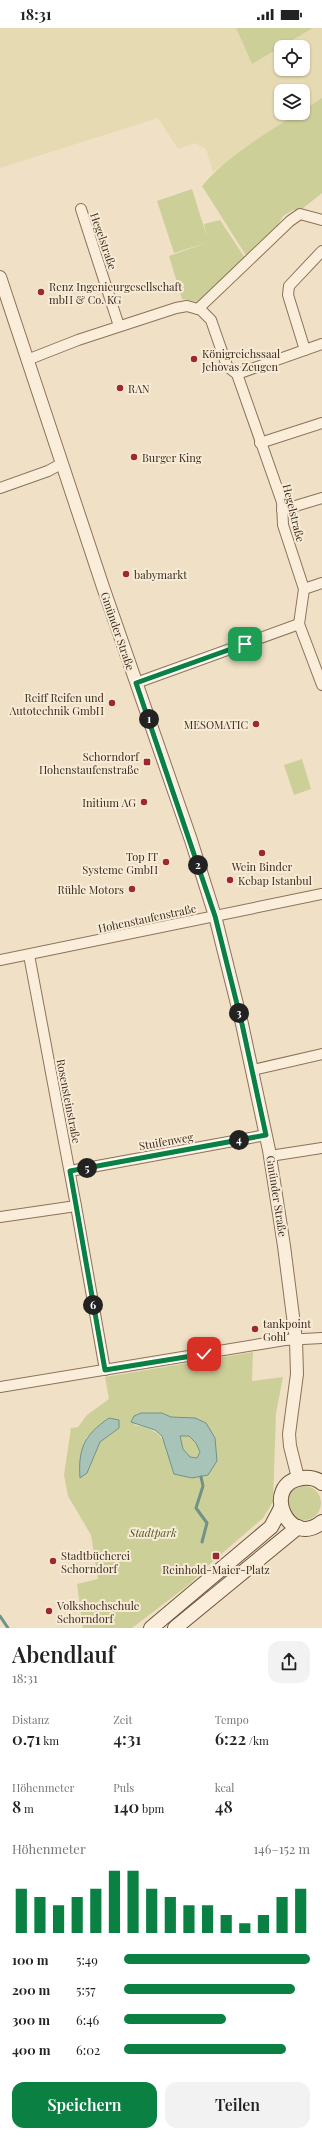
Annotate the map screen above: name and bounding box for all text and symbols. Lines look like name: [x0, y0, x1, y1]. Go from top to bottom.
text: 18:31: [20, 4, 52, 24]
map controls: [274, 40, 310, 120]
button: locate: [274, 40, 310, 76]
button: layers: [274, 84, 310, 120]
street label: Hegelstraße: [87, 211, 121, 272]
place label: Renz Ingenieurgesellschaft mbH & Co. KG: [49, 279, 182, 307]
marker: Renz Ingenieurgesellschaft mbH & Co. KG: [36, 287, 46, 297]
place label: Königreichssaal Jehovas Zeugen: [201, 346, 280, 374]
marker: Königreichssaal Jehovas Zeugen: [189, 354, 199, 364]
place label: RAN: [128, 381, 150, 396]
marker: RAN: [115, 383, 125, 393]
place label: Burger King: [142, 450, 202, 465]
marker: Burger King: [129, 452, 139, 462]
street label: Hegelstraße: [280, 482, 309, 544]
place label: babymarkt: [134, 567, 187, 582]
marker: babymarkt: [121, 569, 131, 579]
street label: Gmünder Straße: [98, 590, 139, 673]
pin: [228, 627, 262, 661]
icon: arrive: [234, 633, 256, 655]
place label: Reiff Reifen und Autotechnik GmbH: [9, 690, 105, 718]
marker: Reiff Reifen und Autotechnik GmbH: [107, 698, 117, 708]
pin: 1: [139, 709, 159, 729]
text: 1: [147, 711, 151, 726]
place label: MESOMATIC: [184, 717, 248, 732]
marker: MESOMATIC: [251, 719, 261, 729]
place label: Schorndorf Hohenstaufenstraße: [39, 749, 140, 777]
marker: Schorndorf Hohenstaufenstraße: [142, 757, 152, 767]
place label: Initium AG: [82, 795, 136, 810]
marker: Initium AG: [139, 797, 149, 807]
marker: Wein Binder: [257, 848, 267, 858]
place label: Top IT Systeme GmbH: [82, 849, 158, 877]
pin: 2: [188, 855, 208, 875]
marker: Top IT Systeme GmbH: [161, 857, 171, 867]
text: 2: [195, 857, 201, 872]
place label: Wein Binder: [231, 859, 292, 874]
place label: Kebap Istanbul: [238, 873, 312, 888]
marker: Kebap Istanbul: [225, 875, 235, 885]
place label: Rühle Motors: [58, 882, 124, 897]
marker: Rühle Motors: [127, 884, 137, 894]
street label: Hohenstaufenstraße: [96, 900, 198, 936]
pin: 3: [229, 1003, 249, 1023]
text: 3: [236, 1005, 242, 1020]
street label: Rosensteinstraße: [53, 1058, 85, 1145]
street label: Stuifenweg: [138, 1129, 194, 1153]
pin: 4: [229, 1130, 249, 1150]
text: 4: [236, 1132, 242, 1147]
street label: Gmünder Straße: [263, 1154, 291, 1238]
pin: 5: [77, 1158, 97, 1178]
text: 5: [84, 1160, 90, 1175]
pin: 6: [83, 1295, 103, 1315]
text: 6: [90, 1297, 96, 1312]
place label: tankpoint Gohl: [263, 1316, 311, 1344]
marker: tankpoint Gohl: [250, 1324, 260, 1334]
pin: [187, 1337, 221, 1371]
icon: check: [193, 1343, 215, 1365]
park label: Stadtpark: [128, 1525, 177, 1540]
place label: Stadtbücherei Schorndorf: [61, 1548, 130, 1576]
marker: Reinhold-Maier-Platz: [211, 1551, 221, 1561]
marker: Stadtbücherei Schorndorf: [48, 1556, 58, 1566]
place label: Reinhold-Maier-Platz: [162, 1562, 270, 1577]
place label: Volkshochschule Schorndorf: [56, 1598, 140, 1626]
marker: Volkshochschule Schorndorf: [44, 1606, 54, 1616]
text: Abendlauf: [12, 1639, 115, 1669]
button: share: [268, 1641, 310, 1683]
text: 18:31: [12, 1669, 38, 1686]
text: Distanz: [12, 1712, 49, 1727]
text: Zeit: [113, 1712, 133, 1727]
text: Tempo: [215, 1712, 249, 1727]
text: 0.71: [12, 1727, 41, 1749]
text: 4:31: [113, 1727, 141, 1749]
text: 6:22: [215, 1727, 246, 1749]
text: km: [41, 1733, 59, 1748]
text: /km: [246, 1733, 269, 1748]
text: Höhenmeter: [12, 1780, 74, 1795]
text: Puls: [113, 1780, 134, 1795]
text: kcal: [215, 1780, 234, 1795]
text: 8: [12, 1795, 21, 1817]
text: 140: [113, 1795, 139, 1817]
text: 48: [215, 1795, 233, 1817]
text: m: [21, 1801, 34, 1816]
text: bpm: [139, 1801, 164, 1816]
text: Höhenmeter: [12, 1840, 86, 1857]
text: 146–152 m: [254, 1840, 310, 1857]
text: 100 m: [12, 1951, 49, 1968]
text: 5:49: [76, 1951, 98, 1968]
text: 200 m: [12, 1981, 50, 1998]
text: 5:57: [76, 1981, 96, 1998]
text: 300 m: [12, 2011, 50, 2028]
text: 6:46: [76, 2011, 99, 2028]
text: 400 m: [12, 2041, 50, 2058]
text: 6:02: [76, 2041, 100, 2058]
button: Speichern: [12, 2082, 157, 2128]
button: Teilen: [165, 2082, 310, 2128]

